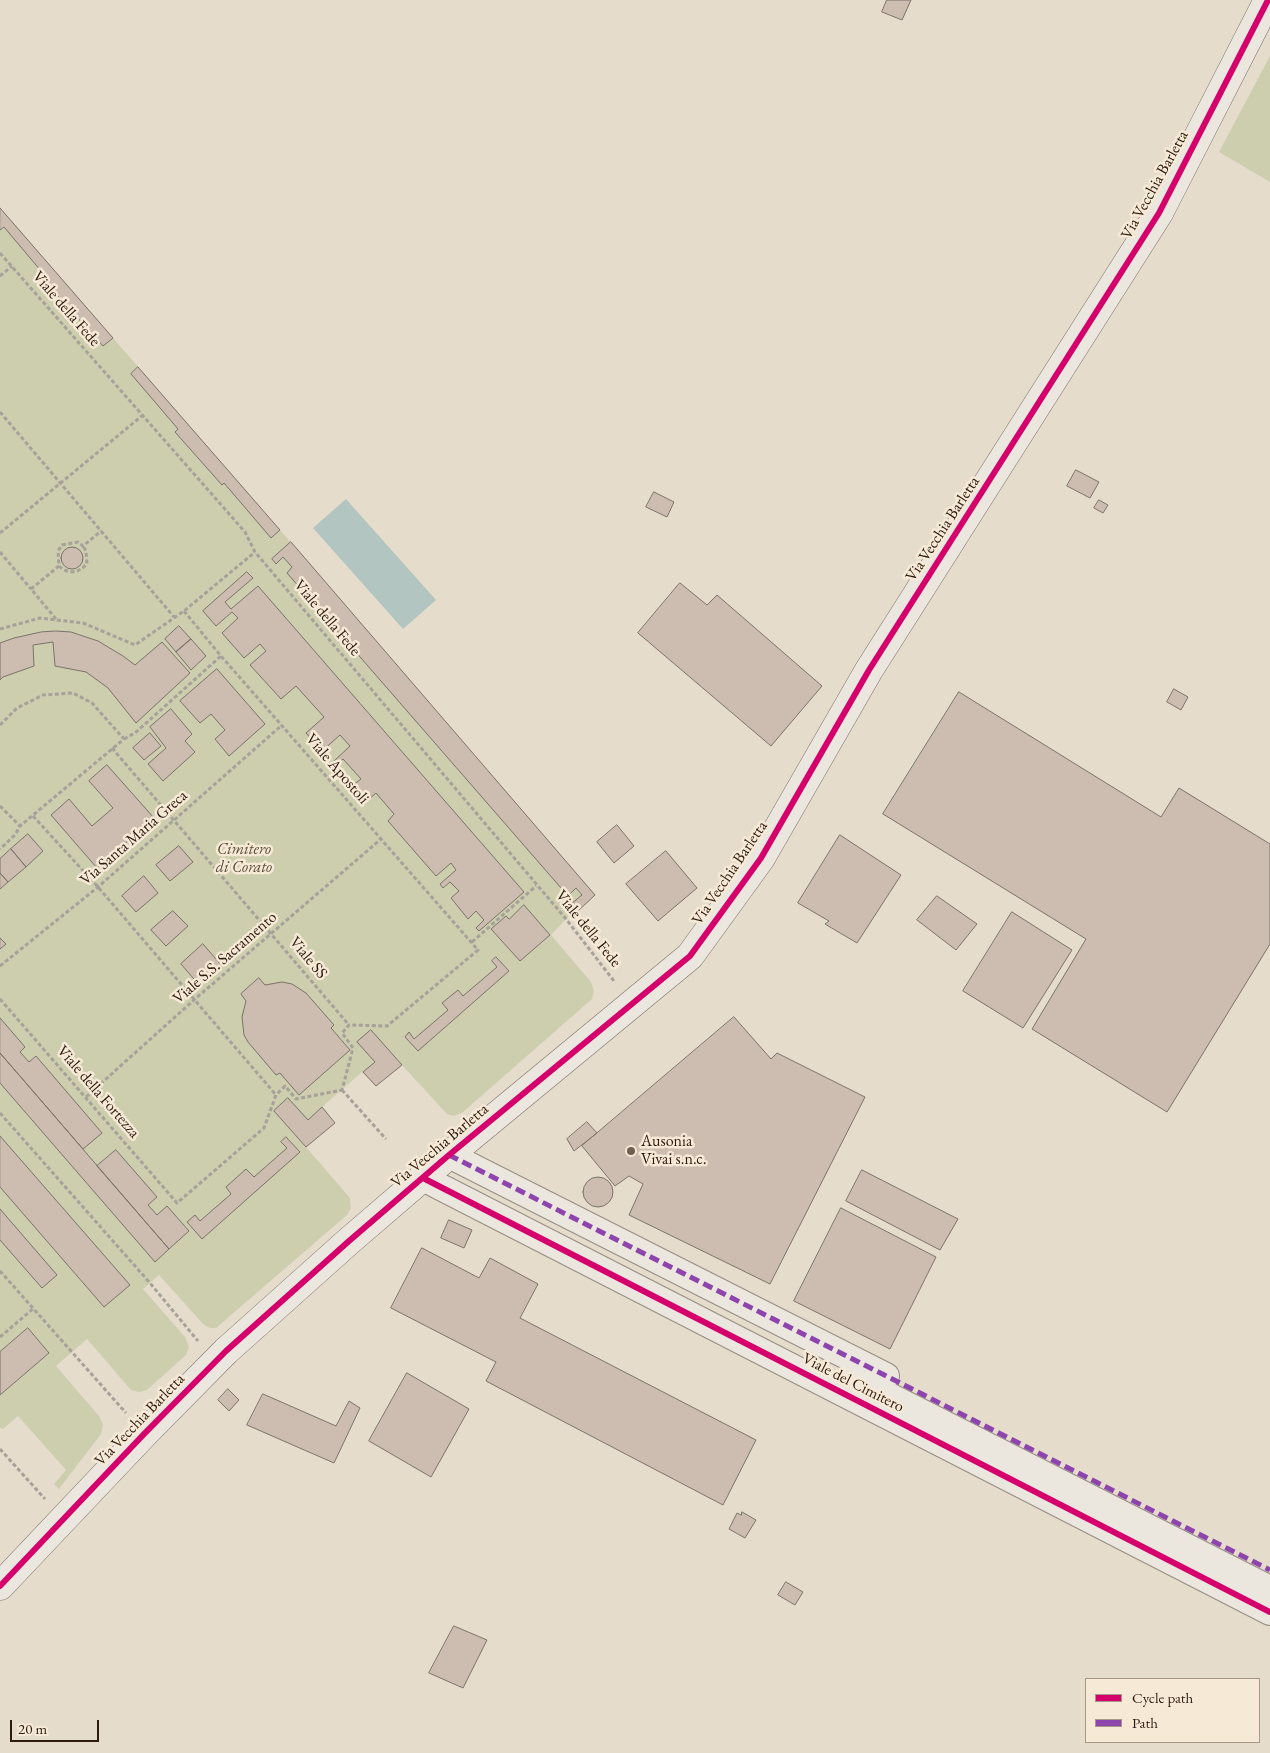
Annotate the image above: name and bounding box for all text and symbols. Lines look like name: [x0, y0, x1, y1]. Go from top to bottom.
street label: Via Vecchia Barletta: [1117, 127, 1193, 243]
street label: Viale della Fede: [28, 267, 104, 351]
street label: Via Vecchia Barletta: [902, 473, 984, 585]
street label: Viale della Fede: [290, 576, 364, 660]
street label: Viale Apostoli: [301, 730, 373, 808]
street label: Via Santa Maria Greca: [76, 786, 192, 890]
street label: Via Vecchia Barletta: [688, 817, 772, 929]
park label: Cimitero di Corato: [216, 840, 272, 878]
street label: Viale della Fede: [551, 887, 625, 971]
street label: Viale S.S. Sacramento: [169, 908, 281, 1008]
street label: Viale SS: [285, 933, 331, 983]
street label: Viale della Fortezza: [53, 1042, 143, 1142]
street label: Via Vecchia Barletta: [387, 1100, 493, 1192]
place label: Ausonia Vivai s.n.c.: [641, 1132, 706, 1170]
marker: Ausonia Vivai s.n.c.: [625, 1145, 637, 1157]
street label: Viale del Cimitero: [799, 1349, 907, 1417]
street label: Via Vecchia Barletta: [91, 1370, 189, 1470]
legend: [1085, 1678, 1260, 1743]
text: Cycle path: [1132, 1688, 1193, 1707]
scale bar: [12, 1710, 101, 1742]
text: Path: [1132, 1713, 1158, 1732]
text: 20 m: [18, 1719, 47, 1738]

